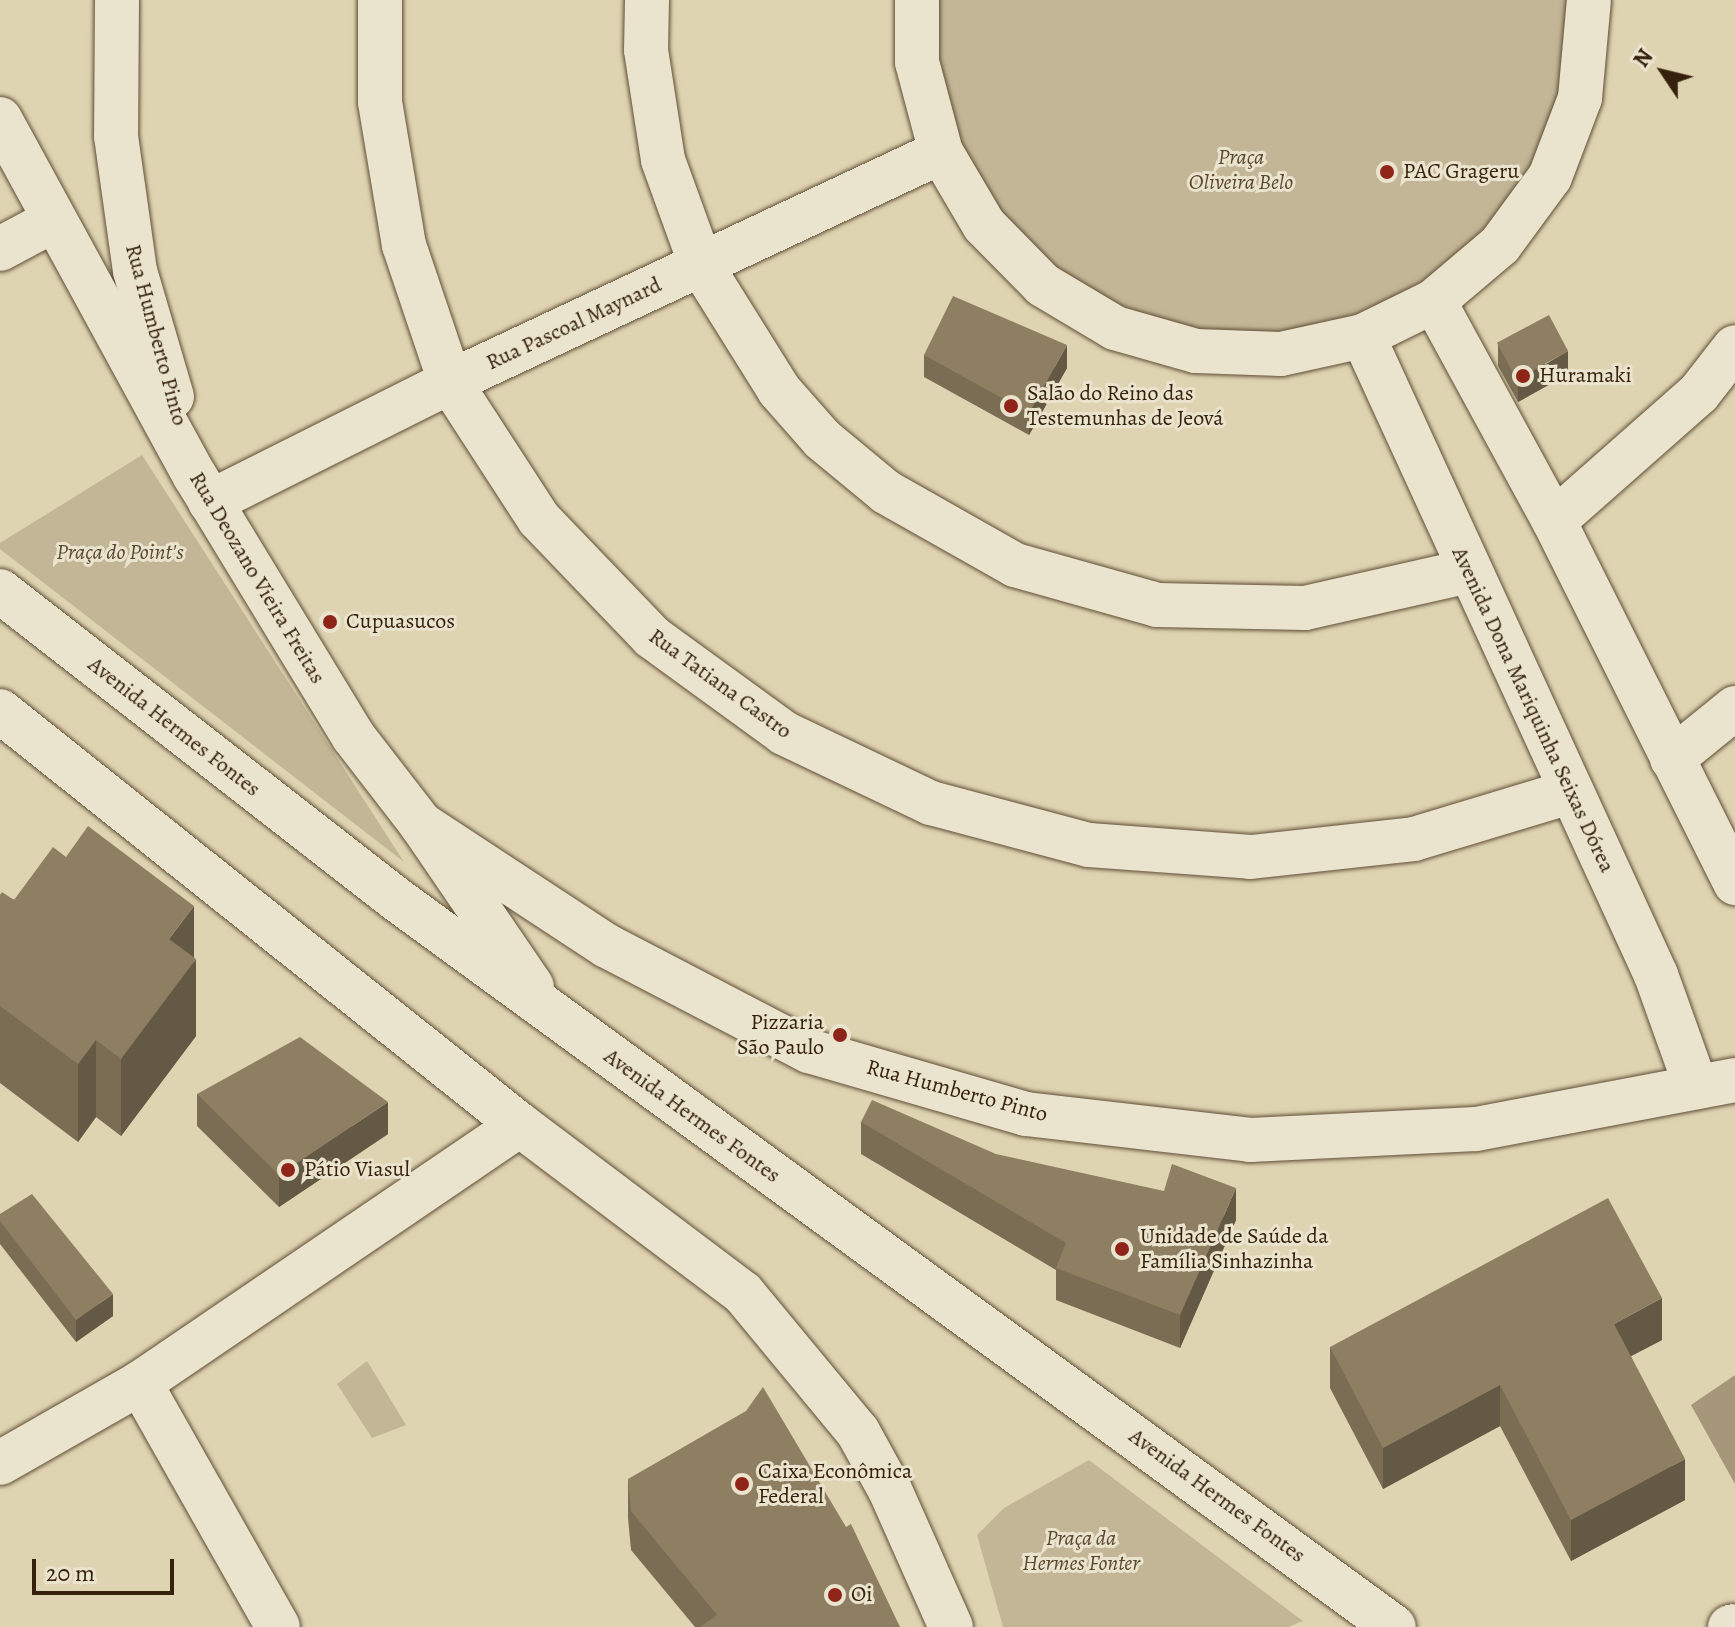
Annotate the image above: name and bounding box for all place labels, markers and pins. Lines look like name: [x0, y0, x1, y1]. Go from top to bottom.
place label: PAC Grageru: [1403, 159, 1519, 185]
marker: PAC Grageru: [1378, 163, 1396, 181]
place label: Huramaki: [1539, 363, 1632, 389]
marker: Huramaki: [1514, 367, 1532, 385]
place label: Salão do Reino das Testemunhas de Jeová: [1027, 380, 1223, 432]
marker: Salão do Reino das Testemunhas de Jeová: [1002, 397, 1020, 415]
place label: Cupuasucos: [346, 609, 455, 635]
marker: Cupuasucos: [321, 613, 339, 631]
place label: Pizzaria São Paulo: [737, 1009, 824, 1060]
marker: Pizzaria São Paulo: [831, 1026, 849, 1044]
place label: Pátio Viasul: [304, 1157, 410, 1183]
marker: Pátio Viasul: [279, 1161, 297, 1179]
place label: Unidade de Saúde da Família Sinhazinha: [1140, 1223, 1328, 1274]
marker: Unidade de Saúde da Família Sinhazinha: [1111, 1238, 1133, 1260]
place label: Caixa Econômica Federal: [758, 1458, 912, 1510]
marker: Caixa Econômica Federal: [733, 1475, 751, 1493]
place label: Oi: [851, 1582, 872, 1608]
marker: Oi: [826, 1586, 844, 1604]

